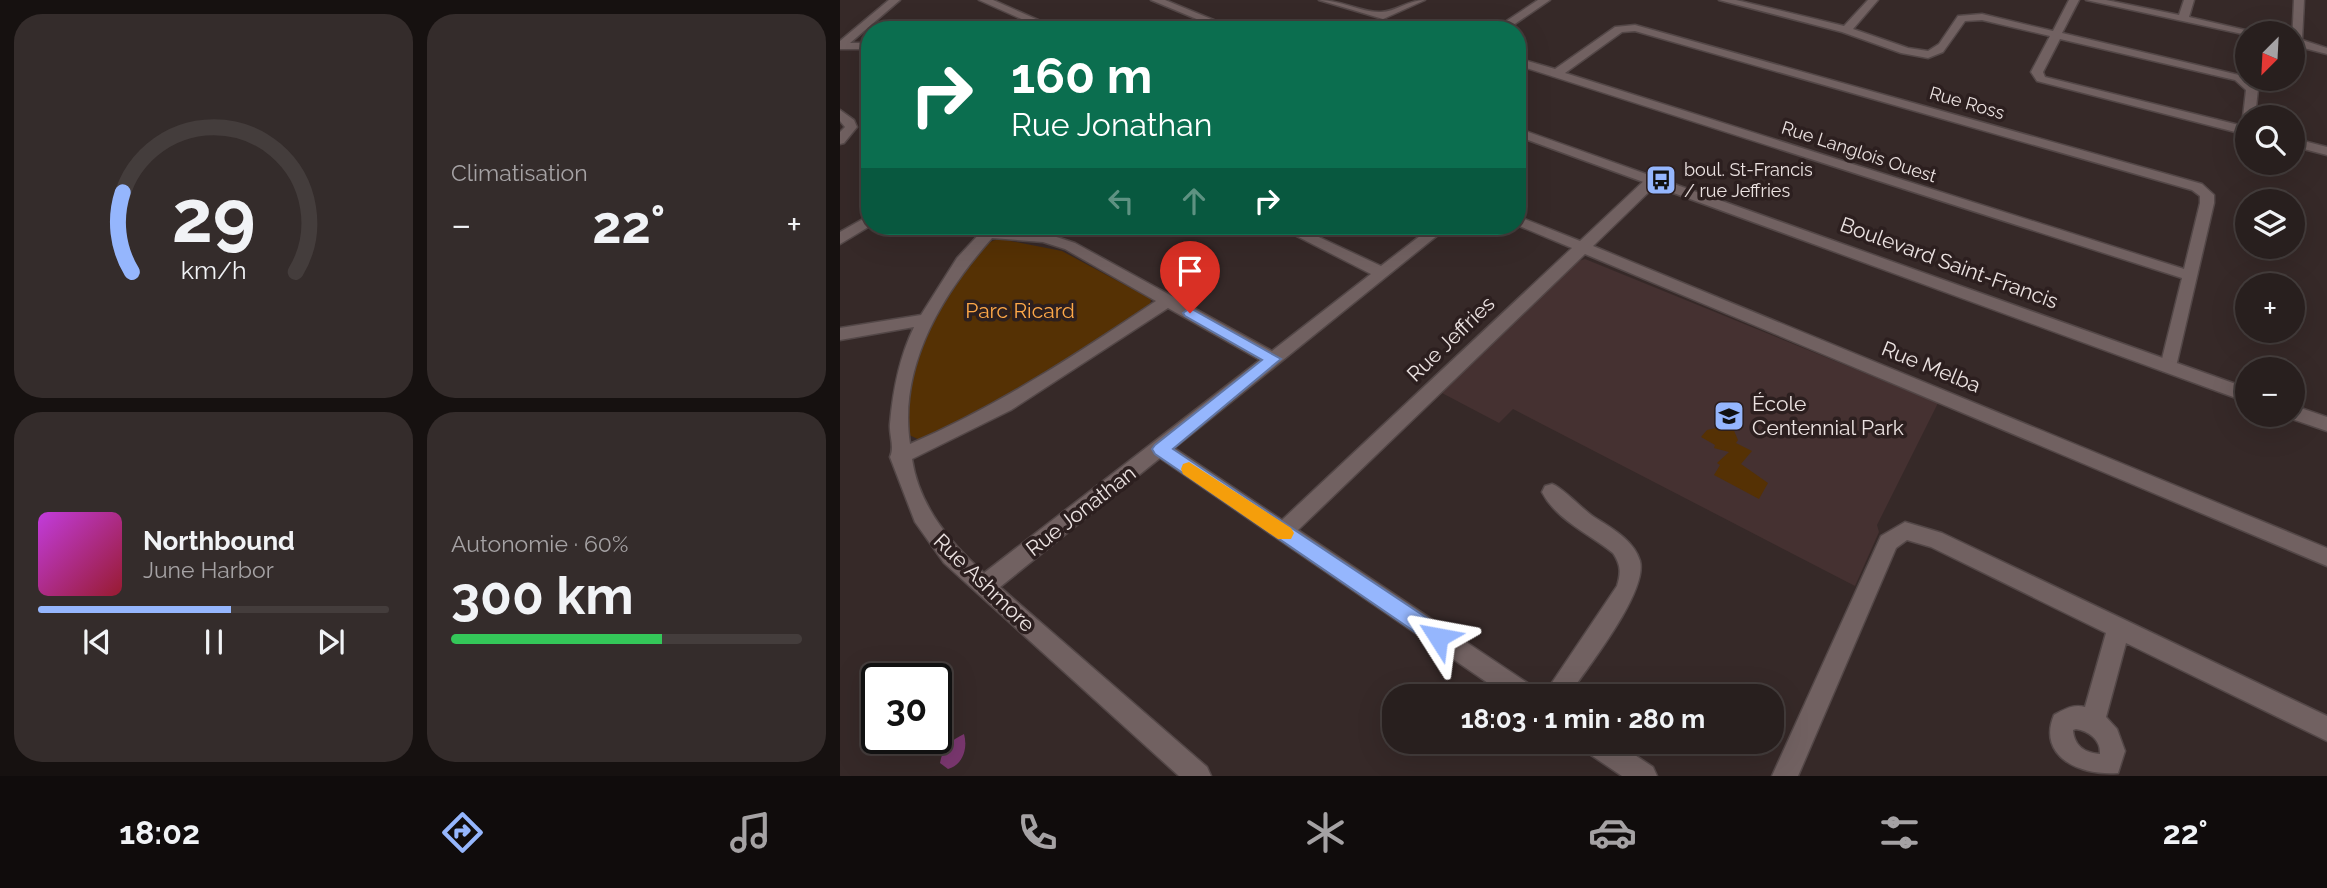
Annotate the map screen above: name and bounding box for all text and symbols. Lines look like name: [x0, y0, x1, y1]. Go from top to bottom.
north arrow: [2235, 21, 2305, 91]
map controls: [2235, 21, 2305, 427]
text: 160 m: [1011, 47, 1152, 104]
icon: right: [896, 49, 987, 140]
street label: Rue Ross: [1927, 82, 2007, 123]
button: search: [2235, 105, 2305, 175]
text: Rue Jonathan: [1011, 106, 1212, 143]
street label: Rue Langlois Ouest: [1779, 117, 1939, 186]
text: Climatisation: [451, 159, 588, 186]
place label: boul. St-Francis / rue Jeffries: [1684, 159, 1813, 201]
bus stop icon: boul. St-Francis / rue Jeffries: [1644, 163, 1678, 197]
text: 29: [172, 174, 255, 259]
icon: left: [1102, 182, 1140, 220]
icon: ahead: [1175, 182, 1213, 220]
icon: right: [1248, 182, 1286, 220]
button: layers: [2235, 189, 2305, 259]
text: 22°: [592, 194, 665, 255]
text: −: [451, 202, 471, 247]
text: +: [786, 202, 802, 247]
street label: Boulevard Saint-Francis: [1837, 211, 2062, 314]
pin: [1160, 241, 1220, 313]
icon: arrive: [1171, 252, 1209, 290]
text: km/h: [181, 255, 246, 285]
button: +: [2235, 273, 2305, 343]
street label: Rue Jeffries: [1402, 291, 1500, 387]
park label: Parc Ricard: [965, 298, 1075, 323]
street label: Rue Melba: [1878, 335, 1984, 398]
button: −: [2235, 357, 2305, 427]
place label: École Centennial Park: [1752, 391, 1904, 440]
school or university icon: École Centennial Park: [1712, 399, 1746, 433]
street label: Rue Jonathan: [1021, 460, 1140, 561]
text: Northbound: [143, 526, 295, 556]
street label: Rue Ashmore: [929, 528, 1040, 637]
text: Autonomie · 60%: [451, 530, 628, 557]
text: June Harbor: [143, 556, 274, 583]
text: 300 km: [451, 565, 634, 626]
position arrow: [1401, 600, 1475, 674]
icon: previous: [78, 623, 116, 661]
icon: pause: [195, 623, 233, 661]
icon: next: [312, 623, 350, 661]
speed limit sign: 30: [861, 663, 952, 754]
text: 18:03 · 1 min · 280 m: [1461, 704, 1705, 734]
icon: directions: [438, 808, 487, 857]
icon: music: [726, 808, 775, 857]
icon: phone: [1013, 808, 1062, 857]
icon: climate: [1301, 808, 1350, 857]
icon: car: [1588, 808, 1637, 857]
icon: filters: [1875, 808, 1924, 857]
text: 18:02: [119, 814, 200, 851]
text: 22°: [2163, 814, 2208, 851]

